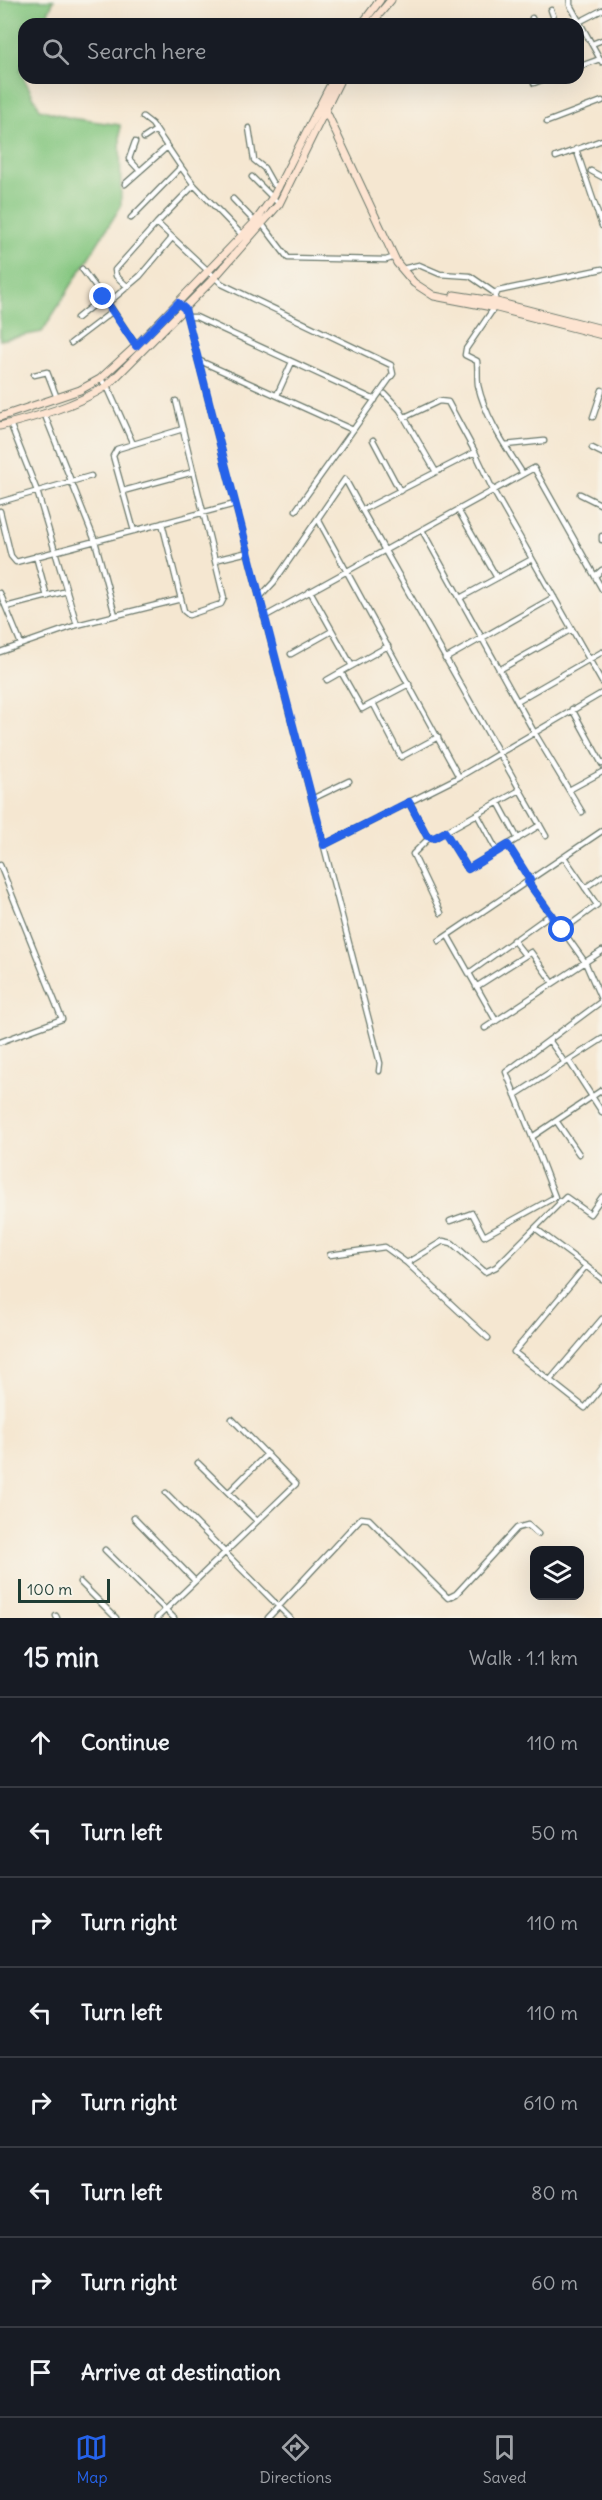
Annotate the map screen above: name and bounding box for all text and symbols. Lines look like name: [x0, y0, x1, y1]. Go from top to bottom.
search box: [18, 18, 584, 84]
icon: search: [39, 35, 72, 68]
text: Search here: [87, 37, 206, 65]
route end: [89, 283, 115, 309]
route start: [548, 916, 574, 942]
map controls: [530, 1546, 584, 1600]
button: layers: [530, 1546, 584, 1600]
scale bar: [18, 1576, 110, 1604]
text: 100 m: [27, 1579, 72, 1599]
text: 15 min: [24, 1641, 99, 1674]
text: Walk · 1.1 km: [469, 1645, 578, 1670]
icon: ahead: [24, 1726, 57, 1759]
text: Continue: [81, 1728, 170, 1756]
text: 110 m: [527, 1730, 578, 1755]
icon: left: [24, 1816, 57, 1849]
text: Turn left: [81, 1818, 162, 1846]
text: 50 m: [531, 1820, 578, 1845]
icon: right: [24, 1906, 57, 1939]
text: Turn right: [81, 1908, 177, 1936]
text: 110 m: [527, 1910, 578, 1935]
icon: left: [24, 1996, 57, 2029]
text: Turn left: [81, 1998, 162, 2026]
text: 110 m: [527, 2000, 578, 2025]
icon: right: [24, 2086, 57, 2119]
text: Turn right: [81, 2088, 177, 2116]
text: 610 m: [523, 2090, 578, 2115]
icon: left: [24, 2176, 57, 2209]
text: Turn left: [81, 2178, 162, 2206]
text: 80 m: [531, 2180, 578, 2205]
icon: right: [24, 2266, 57, 2299]
text: Turn right: [81, 2268, 177, 2296]
text: 60 m: [531, 2270, 578, 2295]
icon: arrive: [24, 2356, 57, 2389]
text: Arrive at destination: [81, 2358, 281, 2386]
tab: Map: [75, 2431, 108, 2487]
tab: Directions: [259, 2431, 332, 2487]
tab: Saved: [483, 2431, 527, 2487]

